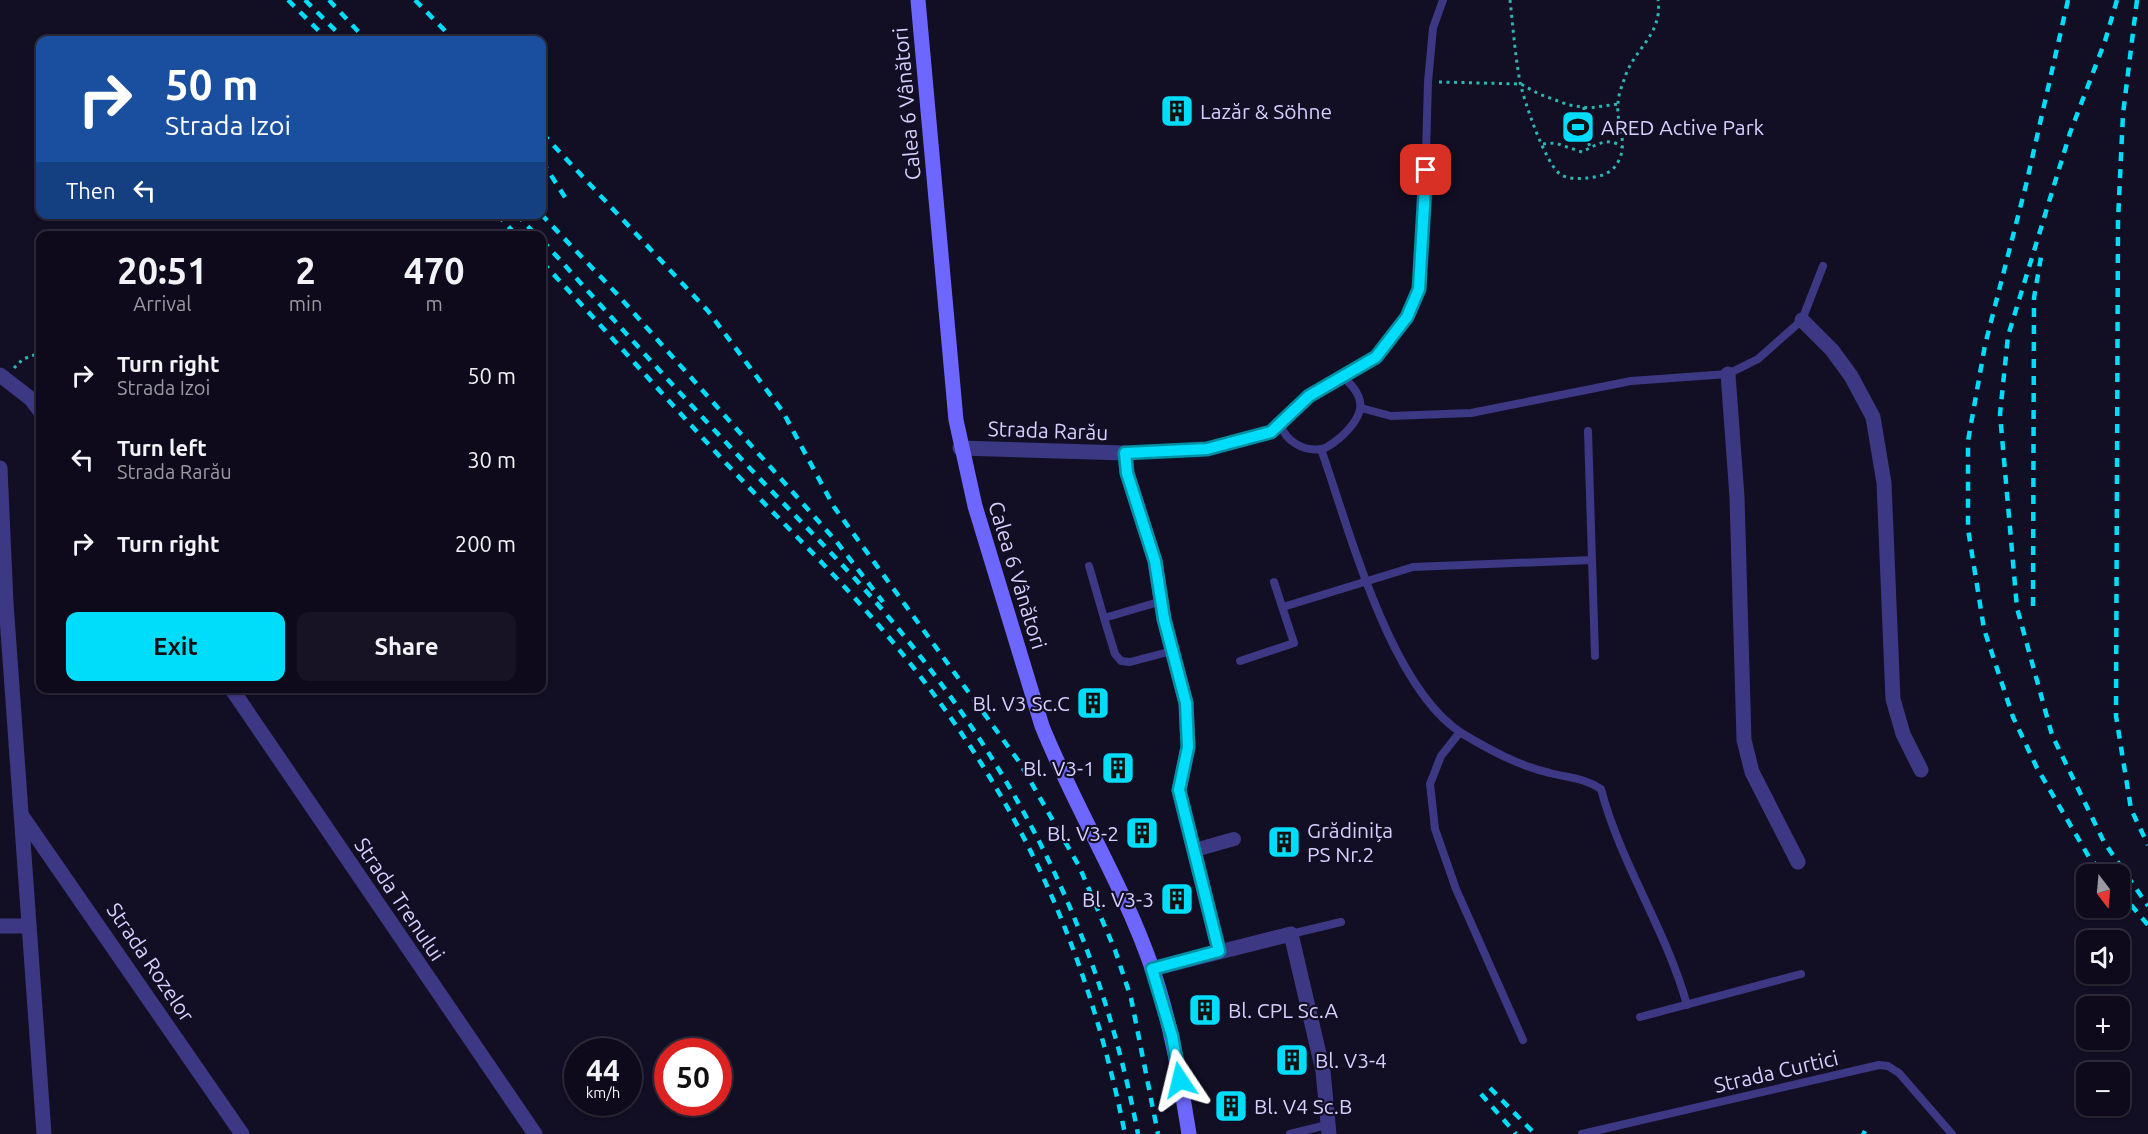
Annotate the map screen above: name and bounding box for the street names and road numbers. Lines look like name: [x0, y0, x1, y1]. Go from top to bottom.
street label: Calea 6 Vânători: [887, 27, 925, 181]
street label: Strada Rarău: [987, 416, 1109, 444]
street label: Calea 6 Vânători: [984, 498, 1052, 652]
street label: Strada Trenului: [350, 833, 450, 965]
street label: Strada Rozelor: [103, 898, 200, 1026]
street label: Strada Curtici: [1712, 1045, 1840, 1097]

